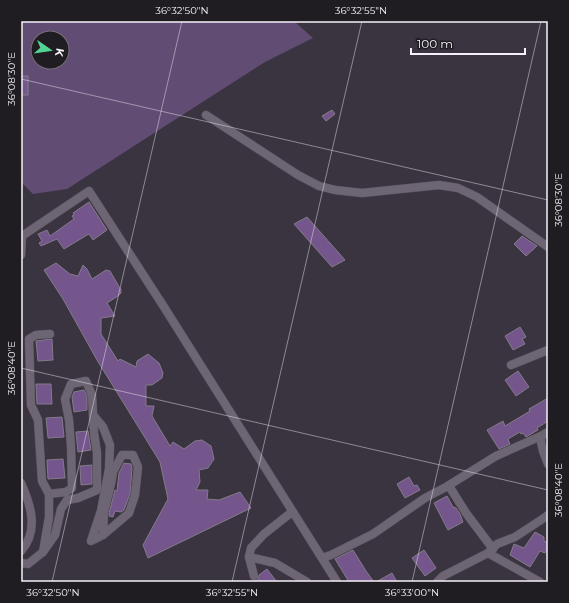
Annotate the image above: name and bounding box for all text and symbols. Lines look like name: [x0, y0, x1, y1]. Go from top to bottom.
text: 36°32'50"N: [155, 4, 209, 17]
text: 36°32'55"N: [335, 4, 387, 17]
north arrow: [30, 30, 70, 70]
scale bar: [411, 30, 525, 56]
text: 100 m: [417, 36, 453, 51]
text: K: [52, 47, 67, 59]
text: 36°08'30"E: [5, 52, 18, 106]
text: 36°08'30"E: [552, 173, 565, 227]
text: 36°08'40"E: [5, 341, 18, 395]
text: 36°08'40"E: [552, 463, 565, 517]
text: 36°32'50"N: [26, 586, 80, 599]
text: 36°32'55"N: [206, 586, 258, 599]
text: 36°33'00"N: [385, 586, 439, 599]

